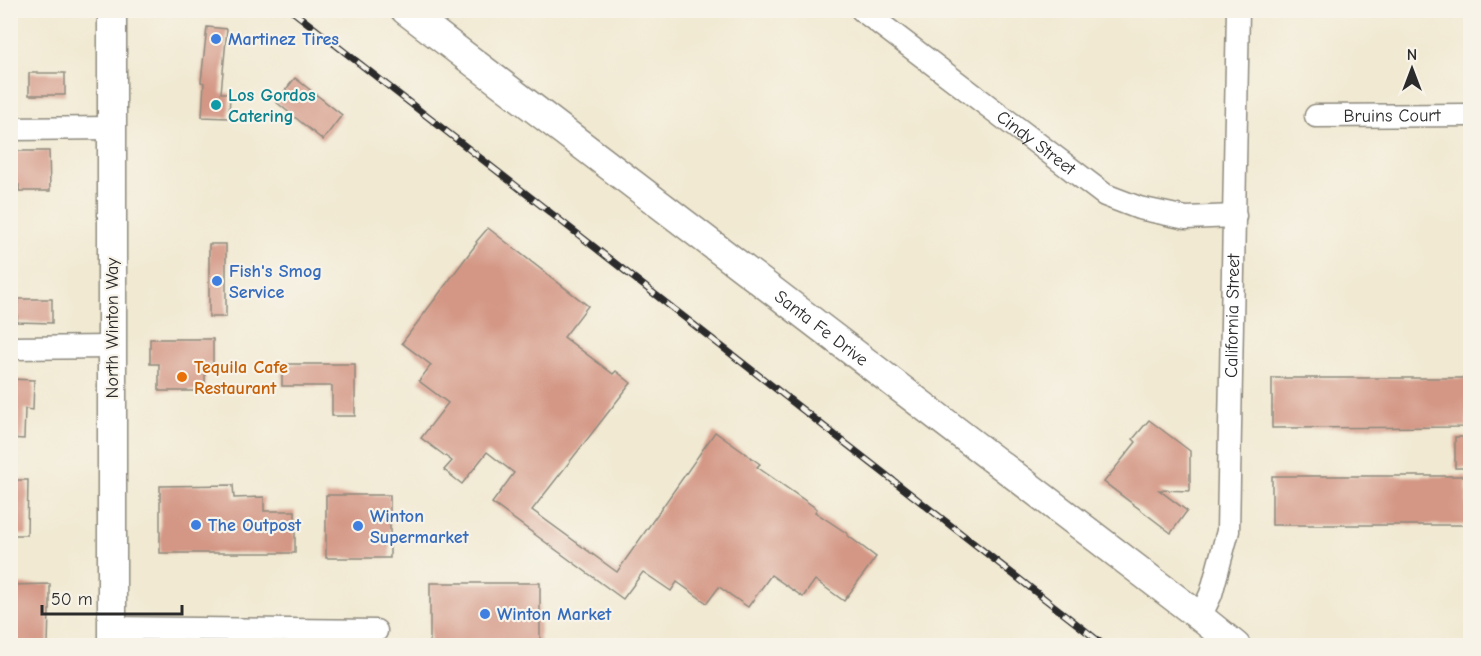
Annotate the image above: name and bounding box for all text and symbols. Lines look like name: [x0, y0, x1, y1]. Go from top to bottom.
place label: Martinez Tires: [228, 29, 339, 50]
marker: Martinez Tires: [209, 32, 223, 46]
north arrow: [1382, 39, 1442, 99]
text: N: [1407, 46, 1417, 64]
place label: Los Gordos Catering: [228, 85, 316, 127]
marker: Los Gordos Catering: [209, 98, 223, 112]
street label: Bruins Court: [1343, 105, 1442, 127]
street label: Cindy Street: [992, 106, 1080, 180]
street label: California Street: [1221, 253, 1244, 378]
street label: North Winton Way: [102, 257, 123, 398]
place label: Fish's Smog Service: [229, 261, 322, 303]
marker: Fish's Smog Service: [210, 274, 224, 288]
street label: Santa Fe Drive: [770, 286, 872, 371]
place label: Tequila Cafe Restaurant: [194, 357, 288, 399]
marker: Tequila Cafe Restaurant: [175, 370, 189, 384]
place label: Winton Supermarket: [370, 506, 470, 548]
place label: The Outpost: [208, 515, 302, 536]
marker: The Outpost: [189, 518, 203, 532]
marker: Winton Supermarket: [351, 519, 365, 533]
scale bar: [42, 578, 182, 616]
text: 50 m: [51, 589, 93, 610]
place label: Winton Market: [497, 604, 613, 625]
marker: Winton Market: [478, 607, 492, 621]

